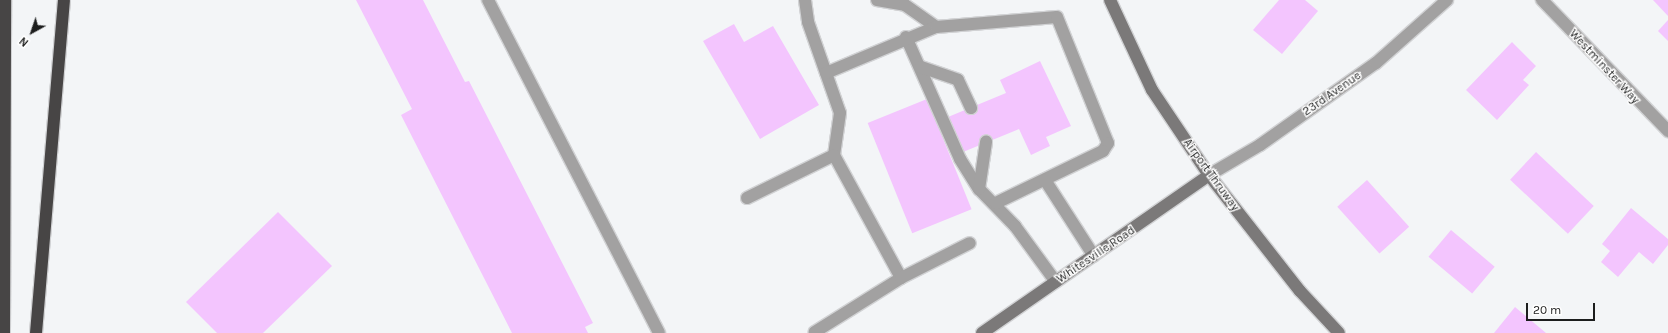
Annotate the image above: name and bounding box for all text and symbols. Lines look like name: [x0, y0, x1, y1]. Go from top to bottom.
north arrow: [12, 12, 52, 52]
street label: Westminster Way: [1566, 27, 1642, 107]
text: N: [17, 34, 31, 49]
street label: 23rd Avenue: [1300, 69, 1364, 119]
street label: Airport Thruway: [1180, 136, 1242, 214]
street label: Whitesville Road: [1054, 223, 1138, 287]
scale bar: [1528, 295, 1597, 321]
text: 20 m: [1533, 303, 1561, 317]

